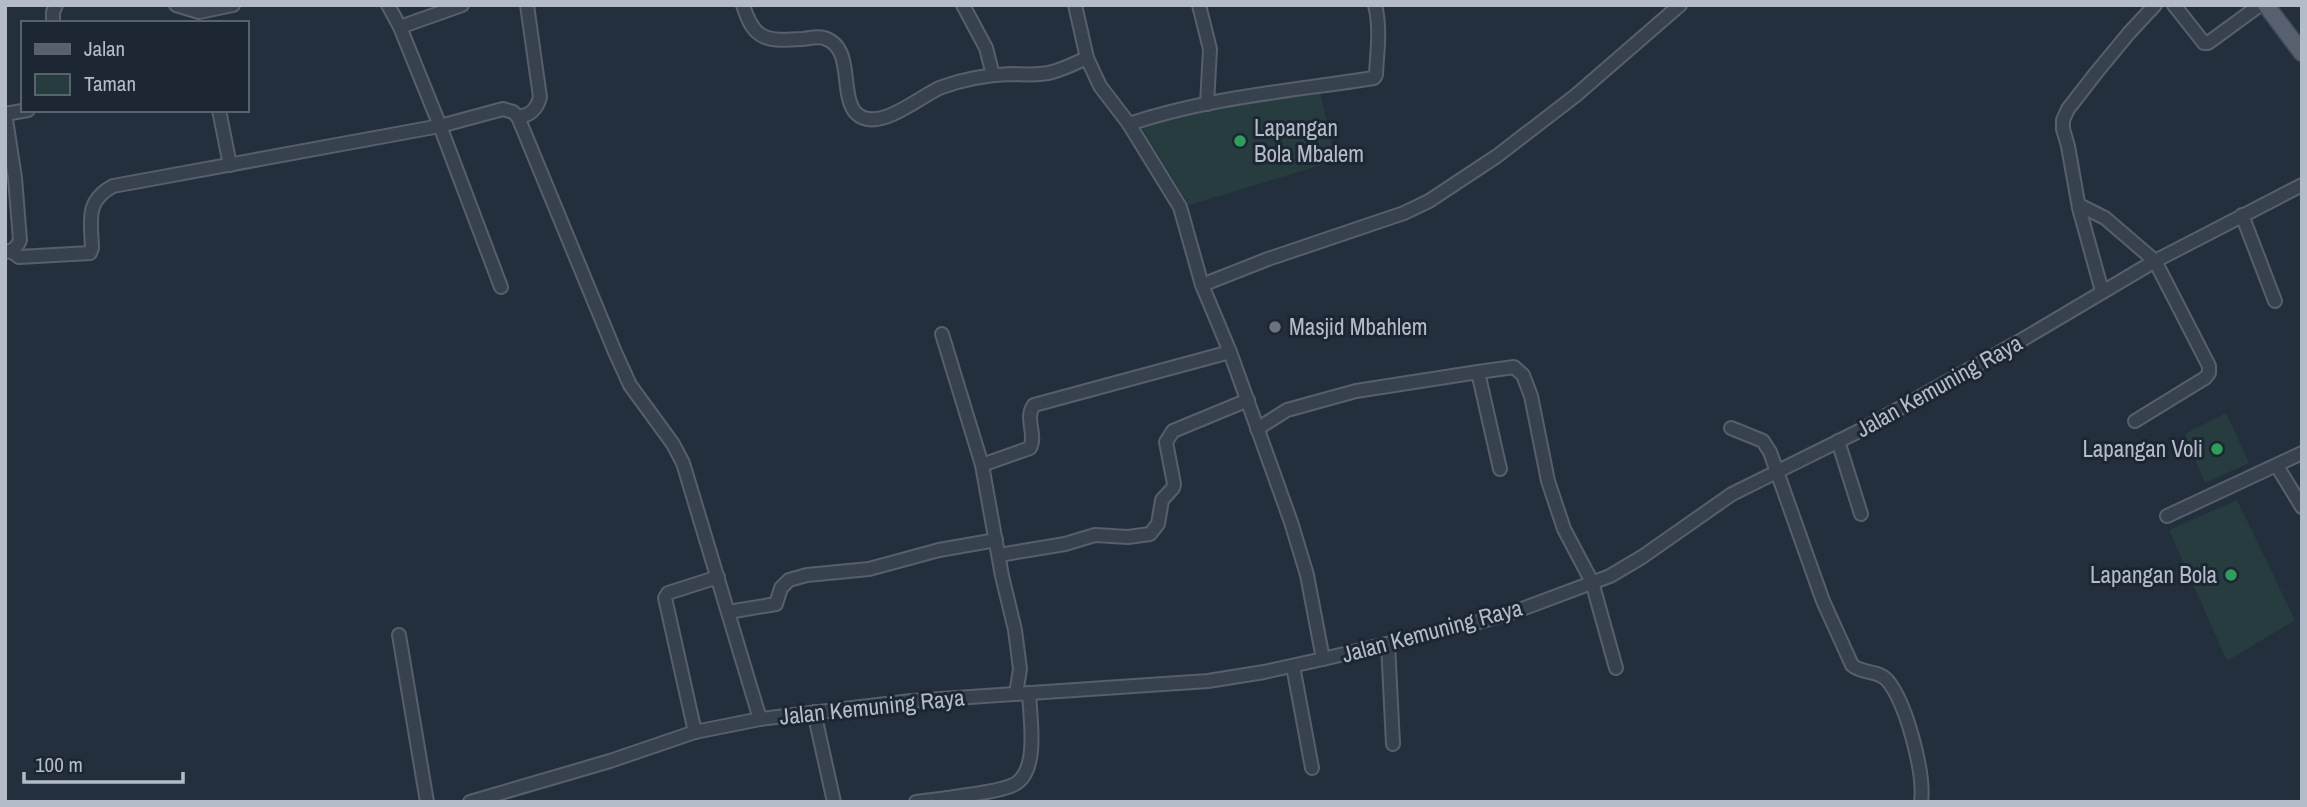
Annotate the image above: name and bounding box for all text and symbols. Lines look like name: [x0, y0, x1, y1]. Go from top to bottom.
legend: [21, 21, 248, 112]
text: Jalan: [84, 34, 125, 63]
text: Taman: [84, 69, 136, 98]
place label: Lapangan Bola Mbalem: [1254, 112, 1364, 169]
marker: Lapangan Bola Mbalem: [1232, 133, 1248, 149]
place label: Masjid Mbahlem: [1289, 311, 1427, 342]
marker: Masjid Mbahlem: [1267, 319, 1283, 335]
street label: Jalan Kemuning Raya: [1850, 327, 2028, 444]
place label: Lapangan Voli: [2082, 433, 2203, 464]
marker: Lapangan Voli: [2209, 441, 2225, 457]
place label: Lapangan Bola: [2090, 559, 2217, 590]
marker: Lapangan Bola: [2223, 567, 2239, 583]
street label: Jalan Kemuning Raya: [1338, 591, 1526, 670]
street label: Jalan Kemuning Raya: [778, 681, 966, 732]
scale bar: [24, 740, 184, 784]
text: 100 m: [35, 750, 83, 779]

